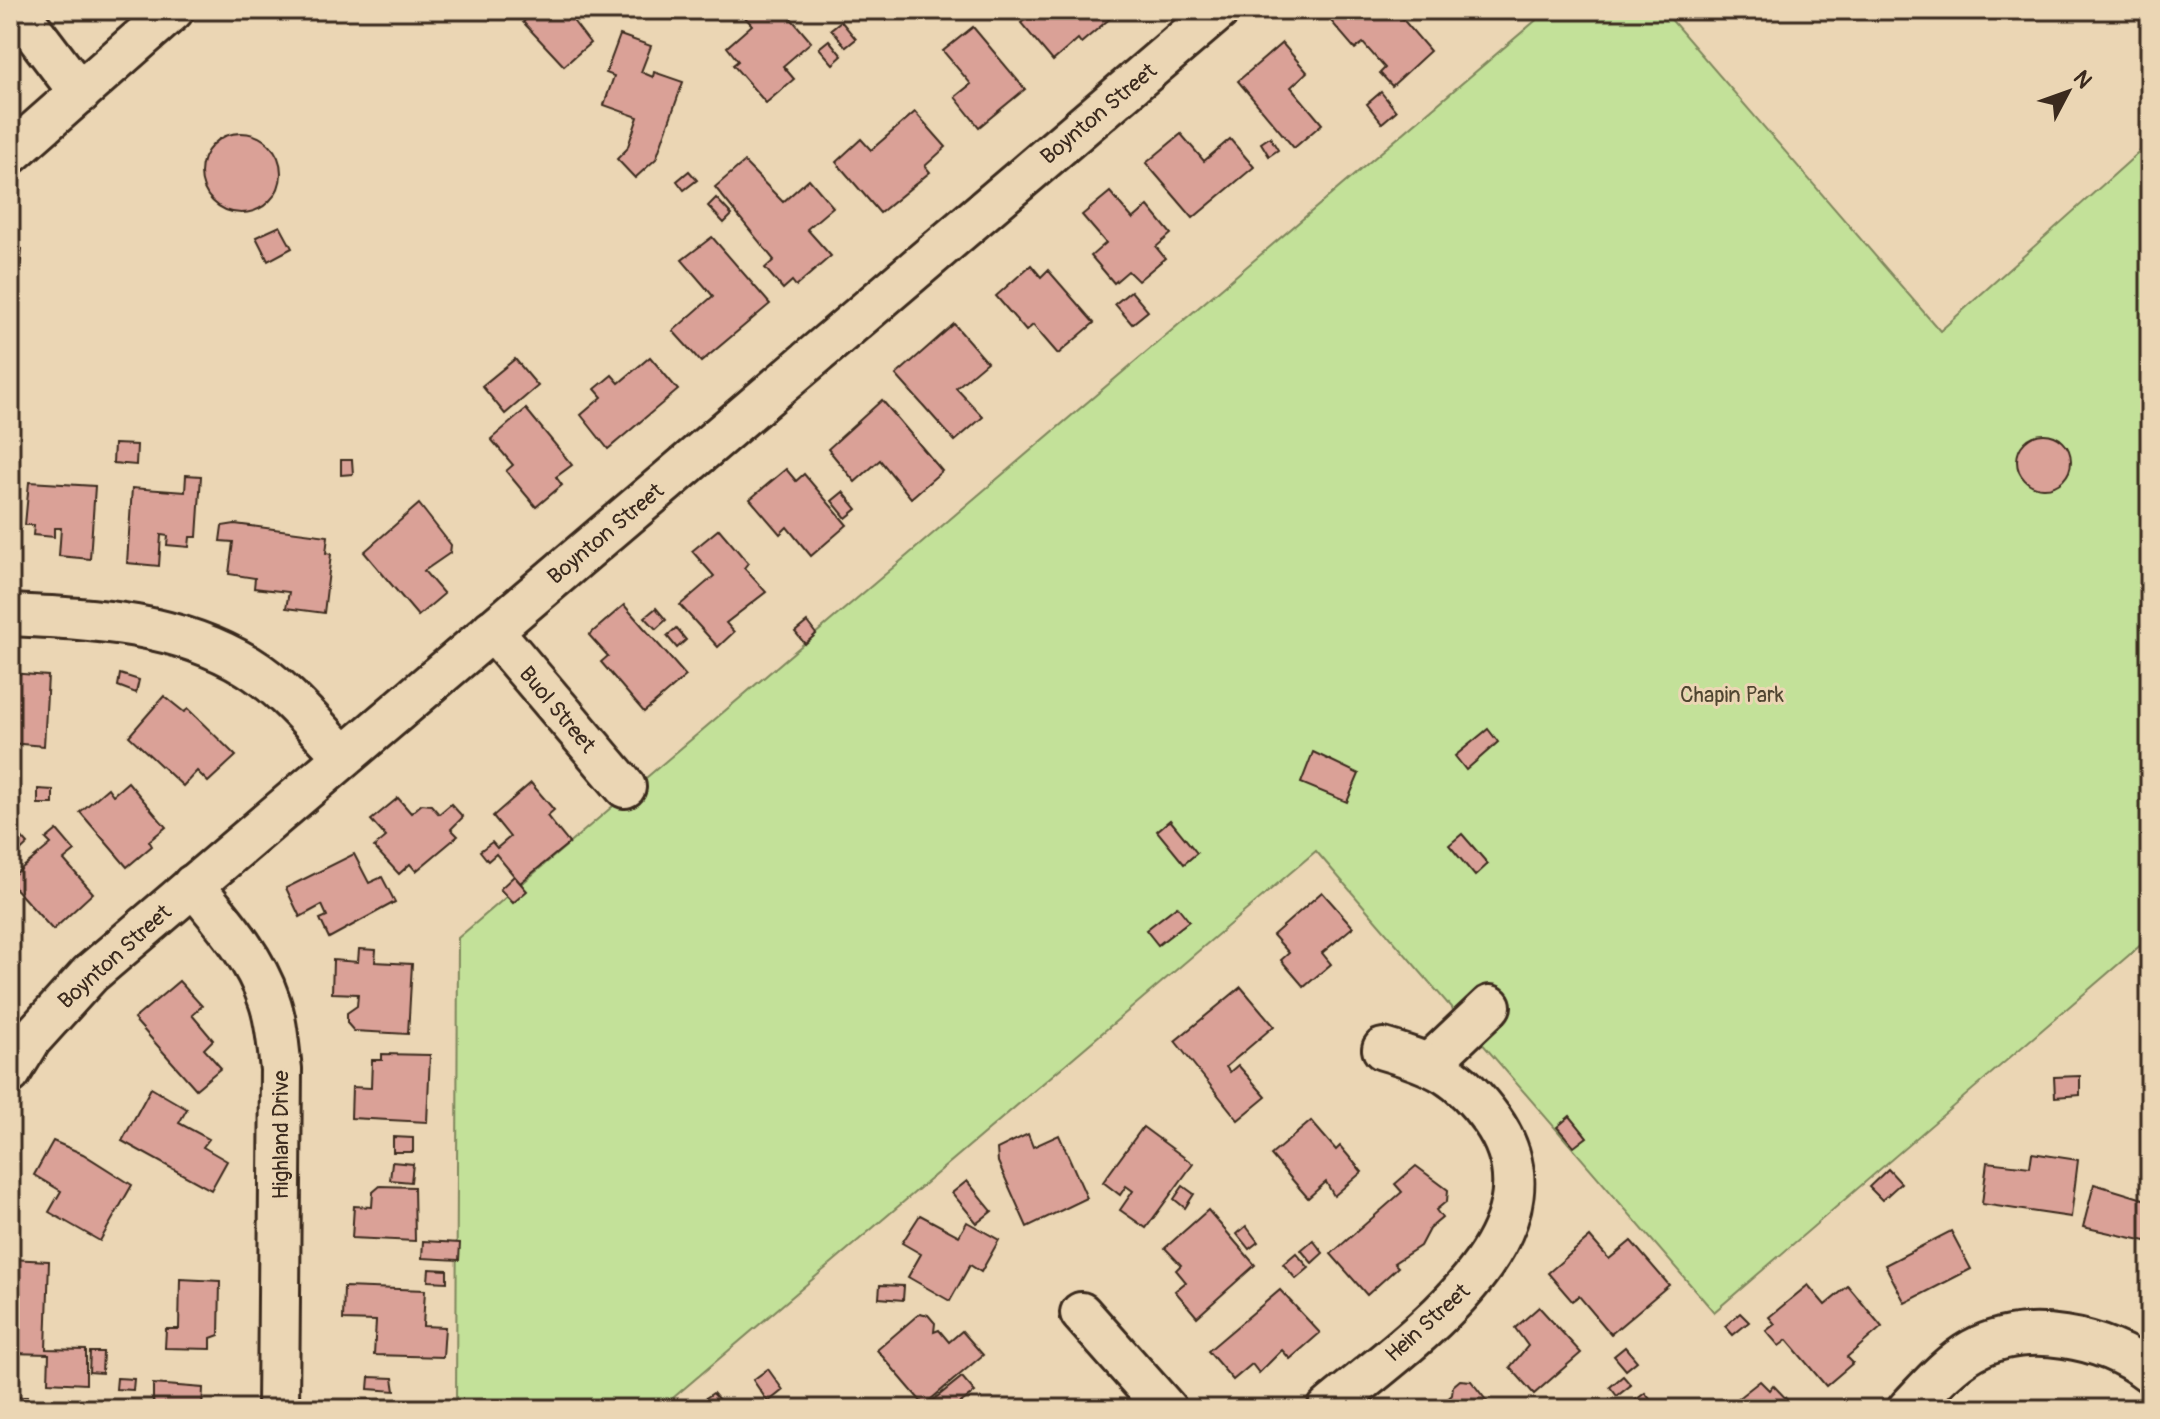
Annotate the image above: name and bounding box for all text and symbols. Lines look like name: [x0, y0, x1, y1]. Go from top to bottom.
north arrow: [2028, 52, 2108, 132]
street label: Boynton Street: [1035, 57, 1163, 171]
text: N: [2067, 65, 2098, 94]
street label: Boynton Street: [542, 477, 670, 591]
street label: Buol Street: [513, 660, 602, 759]
park label: Chapin Park: [1680, 681, 1784, 709]
street label: Boynton Street: [52, 898, 177, 1015]
street label: Highland Drive: [267, 1070, 295, 1200]
street label: Hein Street: [1379, 1277, 1476, 1368]

